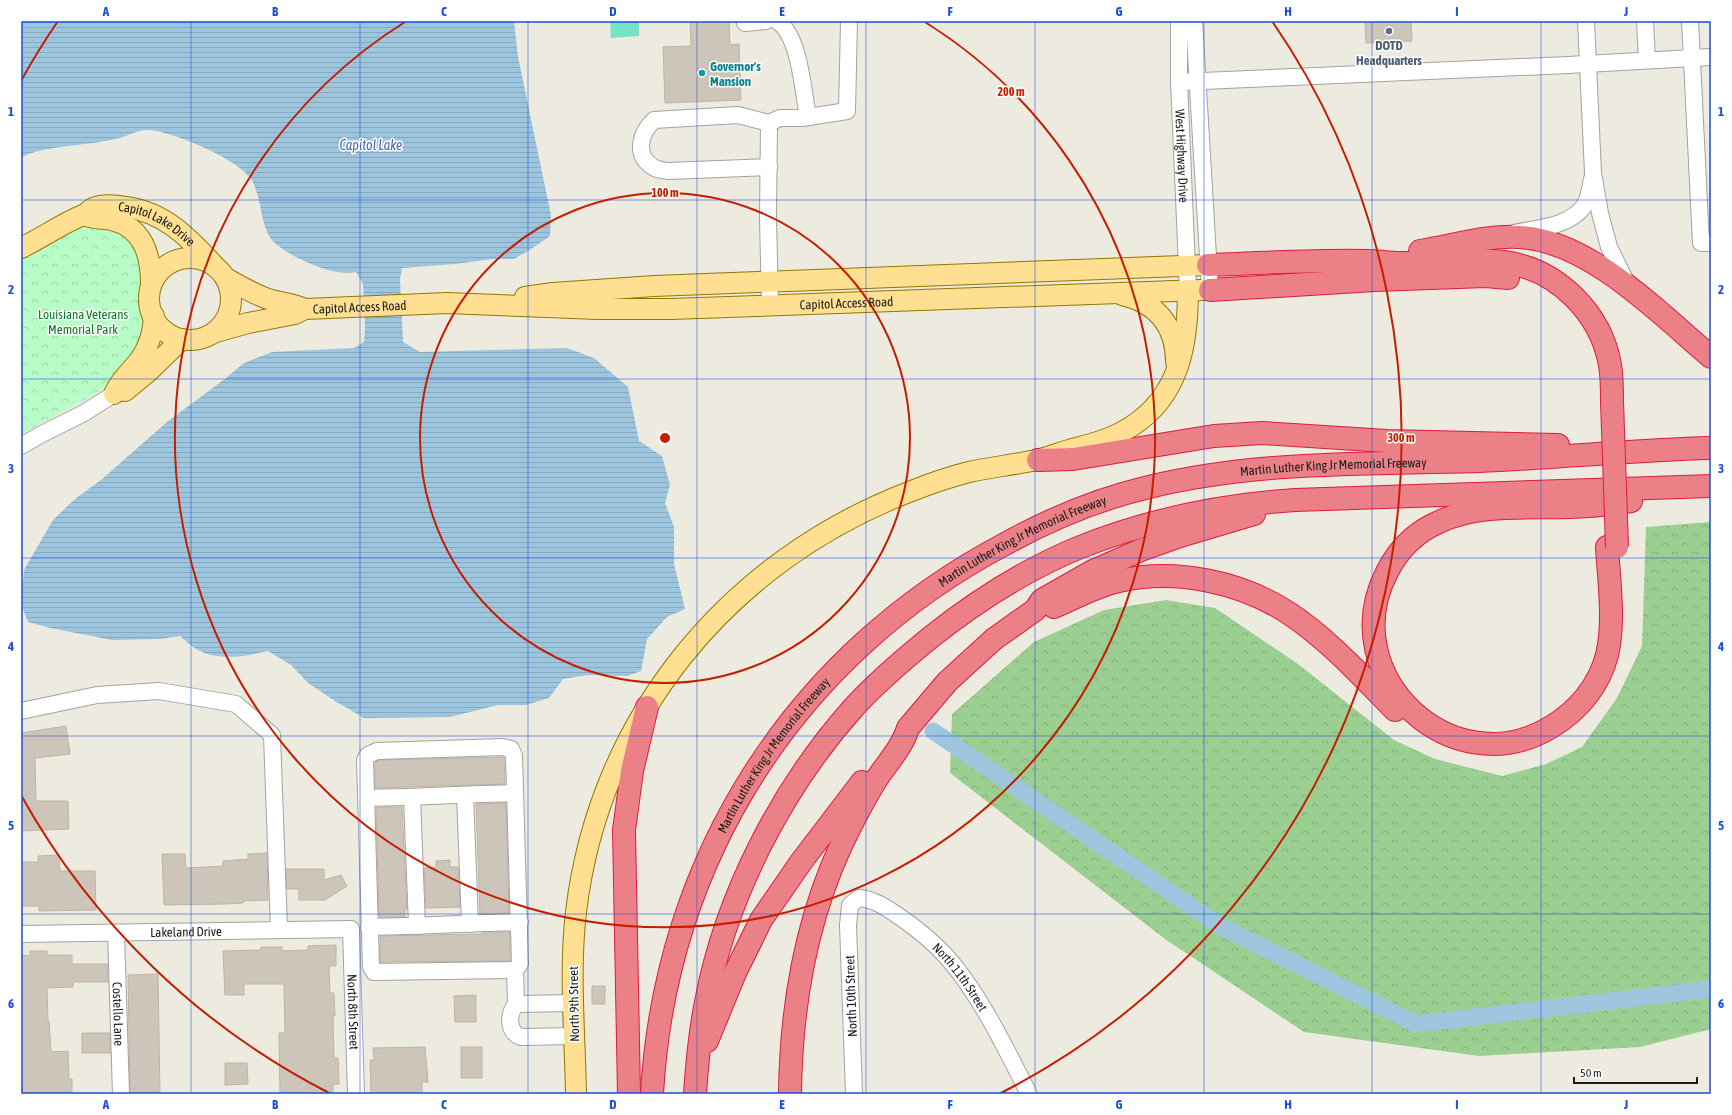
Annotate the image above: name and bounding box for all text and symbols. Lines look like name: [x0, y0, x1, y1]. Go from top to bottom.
text: A: [102, 4, 110, 19]
text: B: [272, 4, 279, 19]
text: C: [441, 4, 447, 19]
text: D: [609, 4, 617, 19]
text: E: [779, 4, 785, 19]
text: F: [947, 4, 953, 19]
text: G: [1116, 4, 1123, 19]
text: H: [1284, 4, 1292, 19]
text: I: [1455, 4, 1459, 19]
text: J: [1623, 4, 1628, 19]
marker: DOTD Headquarters: [1384, 26, 1394, 36]
place label: DOTD Headquarters: [1356, 38, 1422, 68]
place label: Governor's Mansion: [710, 59, 761, 89]
marker: Governor's Mansion: [697, 68, 707, 78]
text: 200 m: [997, 85, 1025, 99]
text: 1: [8, 104, 14, 119]
text: 1: [1718, 104, 1724, 119]
street label: West Highway Drive: [1173, 109, 1192, 203]
water label: Capitol Lake: [340, 137, 402, 153]
text: 100 m: [651, 186, 679, 200]
street label: Capitol Lake Drive: [117, 198, 198, 249]
text: 2: [8, 282, 14, 297]
text: 2: [1718, 282, 1724, 297]
street label: Capitol Access Road: [799, 294, 893, 312]
street label: Capitol Access Road: [313, 297, 407, 316]
park label: Louisiana Veterans Memorial Park: [38, 307, 128, 337]
centre of rings: [658, 431, 672, 445]
text: 300 m: [1387, 431, 1415, 445]
street label: Martin Luther King Jr Memorial Freeway: [1239, 455, 1427, 479]
text: 3: [8, 461, 14, 476]
text: 3: [1718, 461, 1724, 476]
street label: Martin Luther King Jr Memorial Freeway: [935, 492, 1109, 589]
text: 4: [7, 639, 14, 654]
text: 4: [1717, 639, 1724, 654]
street label: Martin Luther King Jr Memorial Freeway: [714, 674, 833, 836]
text: 5: [8, 818, 14, 833]
text: 5: [1718, 818, 1724, 833]
street label: Lakeland Drive: [150, 923, 222, 940]
street label: North 11th Street: [930, 939, 991, 1014]
street label: North 10th Street: [842, 955, 860, 1037]
street label: North 9th Street: [566, 966, 582, 1042]
street label: North 8th Street: [345, 974, 362, 1050]
street label: Costello Lane: [110, 982, 127, 1046]
text: 6: [8, 996, 14, 1011]
text: 6: [1718, 996, 1724, 1011]
scale bar: [1574, 1059, 1697, 1085]
text: 50 m: [1580, 1066, 1602, 1080]
text: A: [102, 1097, 110, 1112]
text: B: [272, 1097, 279, 1112]
text: C: [441, 1097, 447, 1112]
text: D: [609, 1097, 617, 1112]
text: E: [779, 1097, 785, 1112]
text: F: [947, 1097, 953, 1112]
text: G: [1116, 1097, 1123, 1112]
text: H: [1284, 1097, 1292, 1112]
text: I: [1455, 1097, 1459, 1112]
text: J: [1623, 1097, 1628, 1112]

